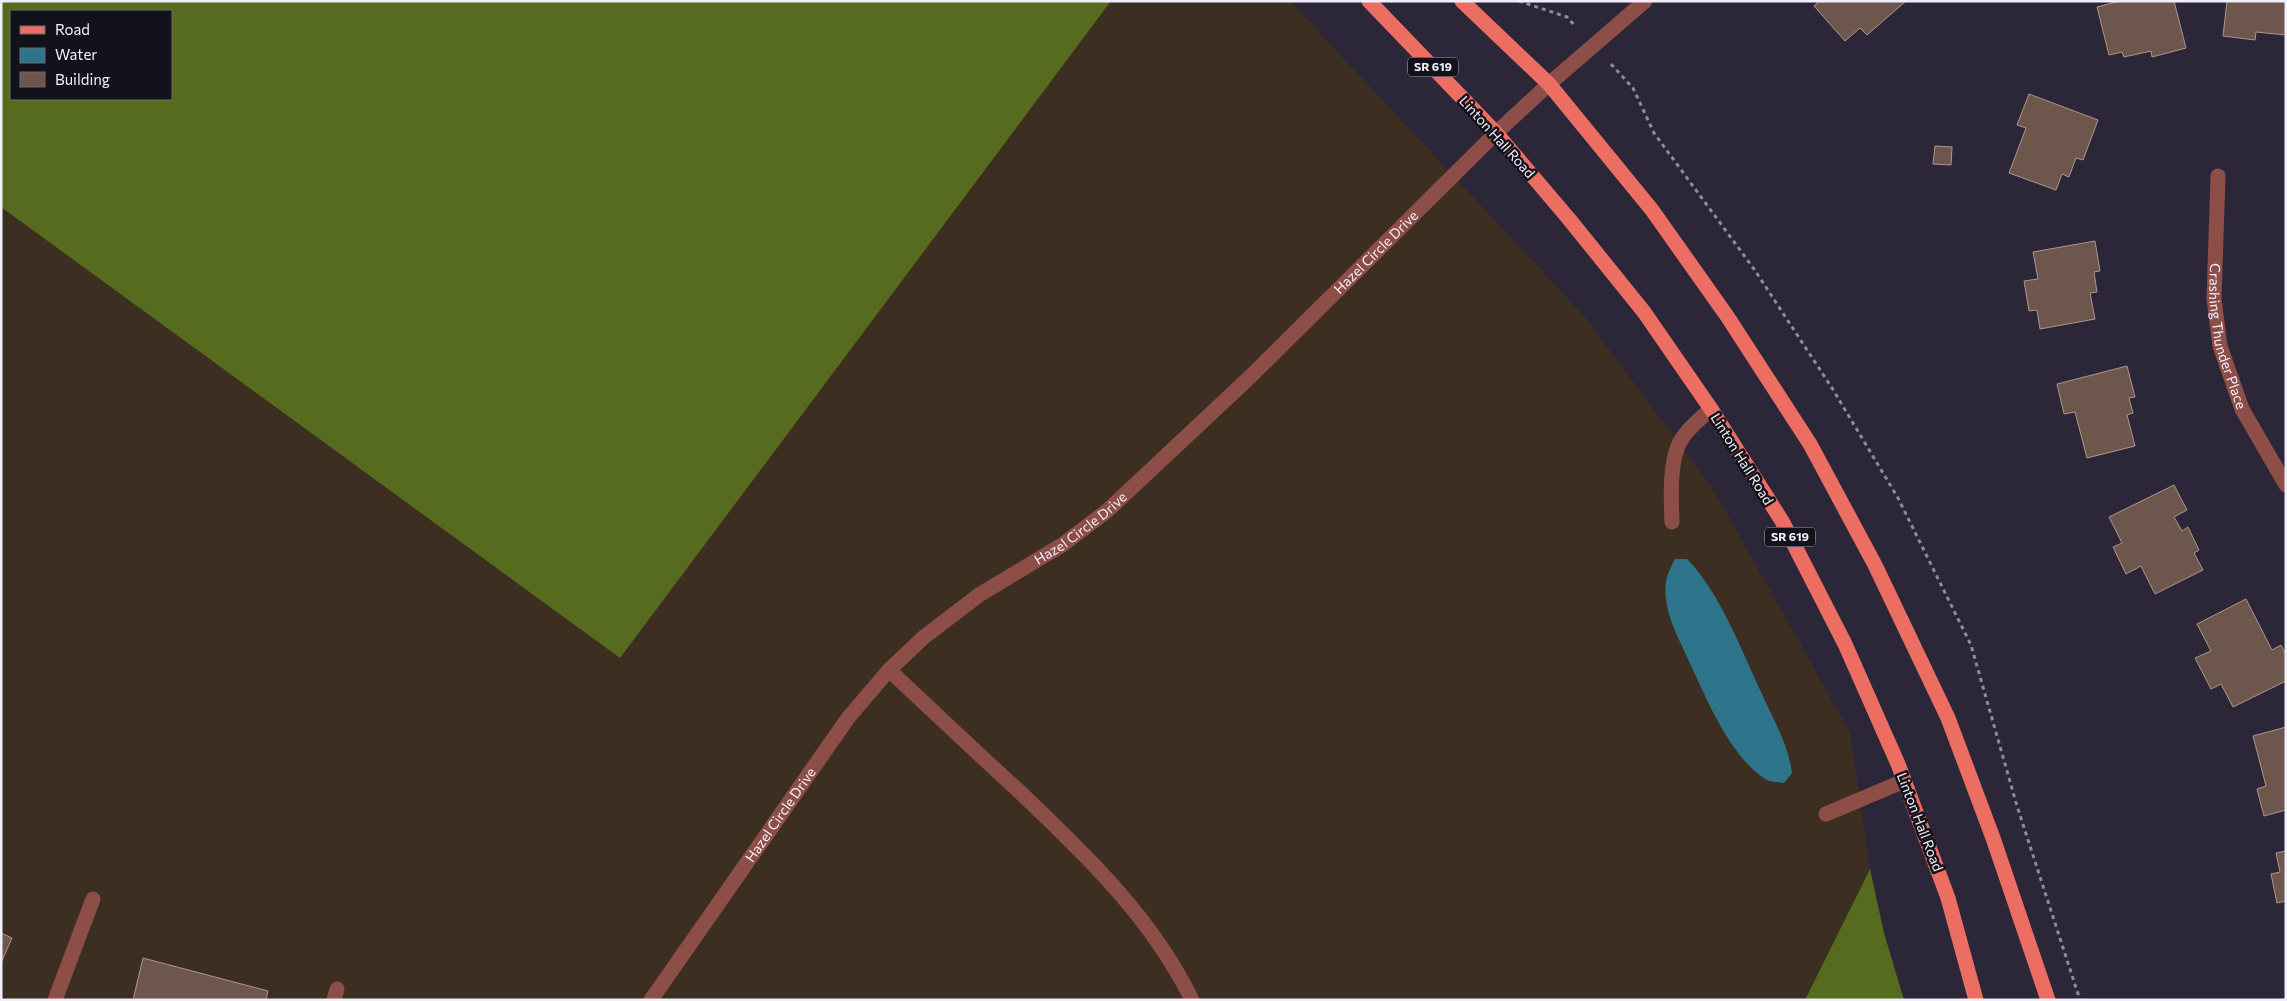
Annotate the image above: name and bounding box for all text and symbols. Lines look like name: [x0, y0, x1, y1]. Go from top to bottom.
legend: [10, 10, 172, 100]
text: Road: [55, 20, 90, 38]
text: Water: [55, 45, 97, 63]
road number: SR 619: [1408, 58, 1458, 76]
text: Building: [55, 70, 110, 88]
street label: Linton Hall Road: [1456, 92, 1539, 181]
street label: Hazel Circle Drive: [1330, 207, 1421, 297]
street label: Crashing Thunder Place: [2206, 263, 2250, 411]
street label: Linton Hall Road: [1707, 410, 1777, 508]
street label: Hazel Circle Drive: [1031, 488, 1130, 568]
road number: SR 619: [1765, 528, 1815, 546]
street label: Hazel Circle Drive: [741, 764, 819, 865]
street label: Linton Hall Road: [1894, 770, 1947, 874]

